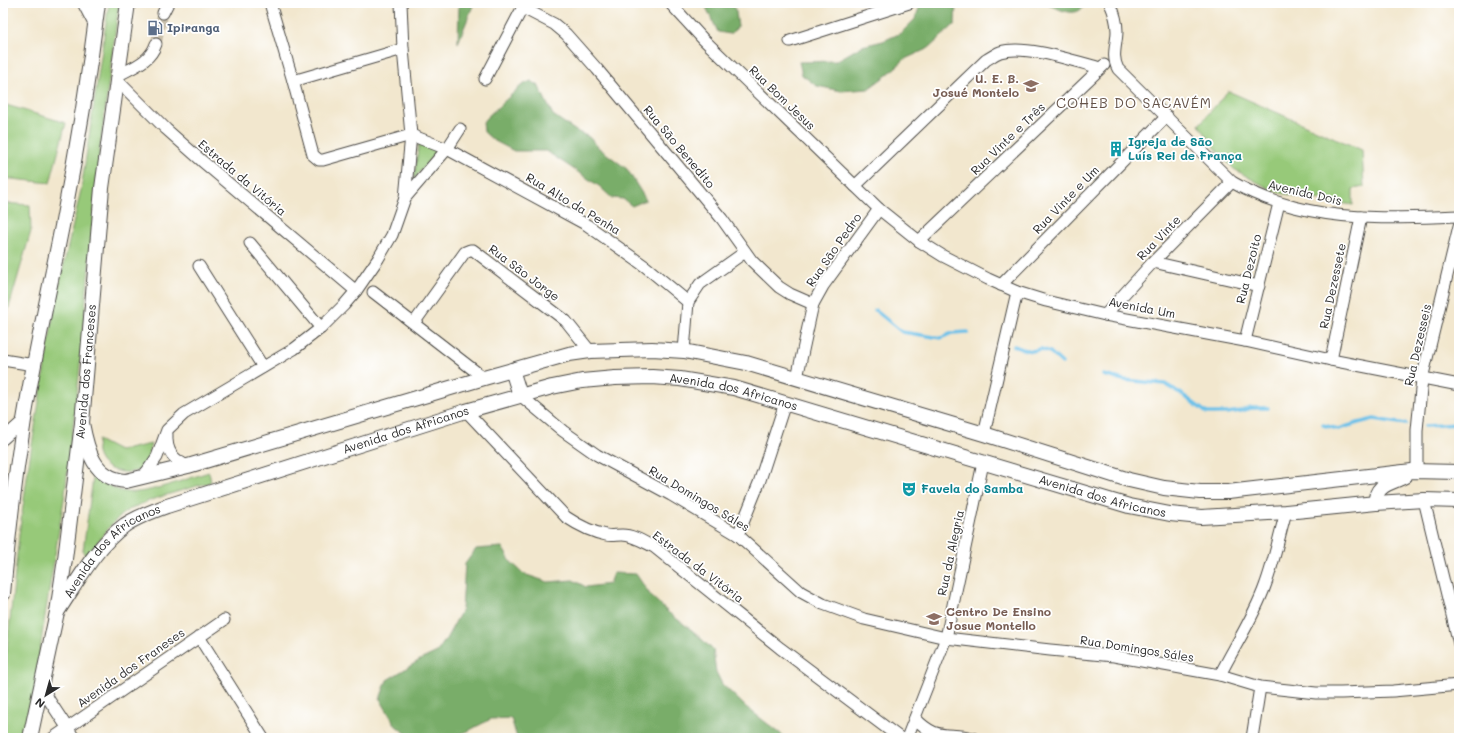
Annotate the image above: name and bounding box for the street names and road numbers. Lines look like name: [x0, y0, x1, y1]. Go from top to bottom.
street label: Rua Bom Jesus: [746, 62, 819, 133]
street label: Rua Vinte e Três: [967, 99, 1048, 178]
street label: Rua São Benedito: [640, 102, 719, 191]
street label: Estrada da Vitória: [195, 136, 290, 219]
street label: Rua Vinte e Um: [1029, 162, 1102, 237]
street label: Rua Alto da Penha: [523, 169, 624, 238]
street label: Avenida Dois: [1267, 176, 1344, 208]
street label: Rua São Pedro: [802, 209, 864, 289]
street label: Rua Vinte: [1133, 211, 1184, 263]
street label: Rua Dezoito: [1232, 232, 1264, 305]
street label: Rua São Jorge: [486, 240, 563, 304]
street label: Rua Dezessete: [1315, 242, 1349, 330]
street label: Avenida Um: [1107, 293, 1177, 321]
street label: Rua Dezesseis: [1400, 302, 1434, 387]
street label: Avenida dos Franceses: [71, 303, 99, 440]
street label: Avenida dos Africanos: [669, 369, 800, 414]
street label: Avenida dos Africanos: [341, 402, 471, 457]
street label: Rua Domingos Sáles: [646, 462, 753, 535]
street label: Avenida dos Africanos: [1037, 471, 1168, 520]
street label: Avenida dos Africanos: [59, 500, 163, 601]
street label: Rua da Alegria: [933, 508, 967, 597]
street label: Estrada da Vitória: [650, 527, 747, 606]
street label: Avenida dos Franeses: [73, 624, 188, 710]
street label: Rua Domingos Sáles: [1079, 631, 1195, 665]

